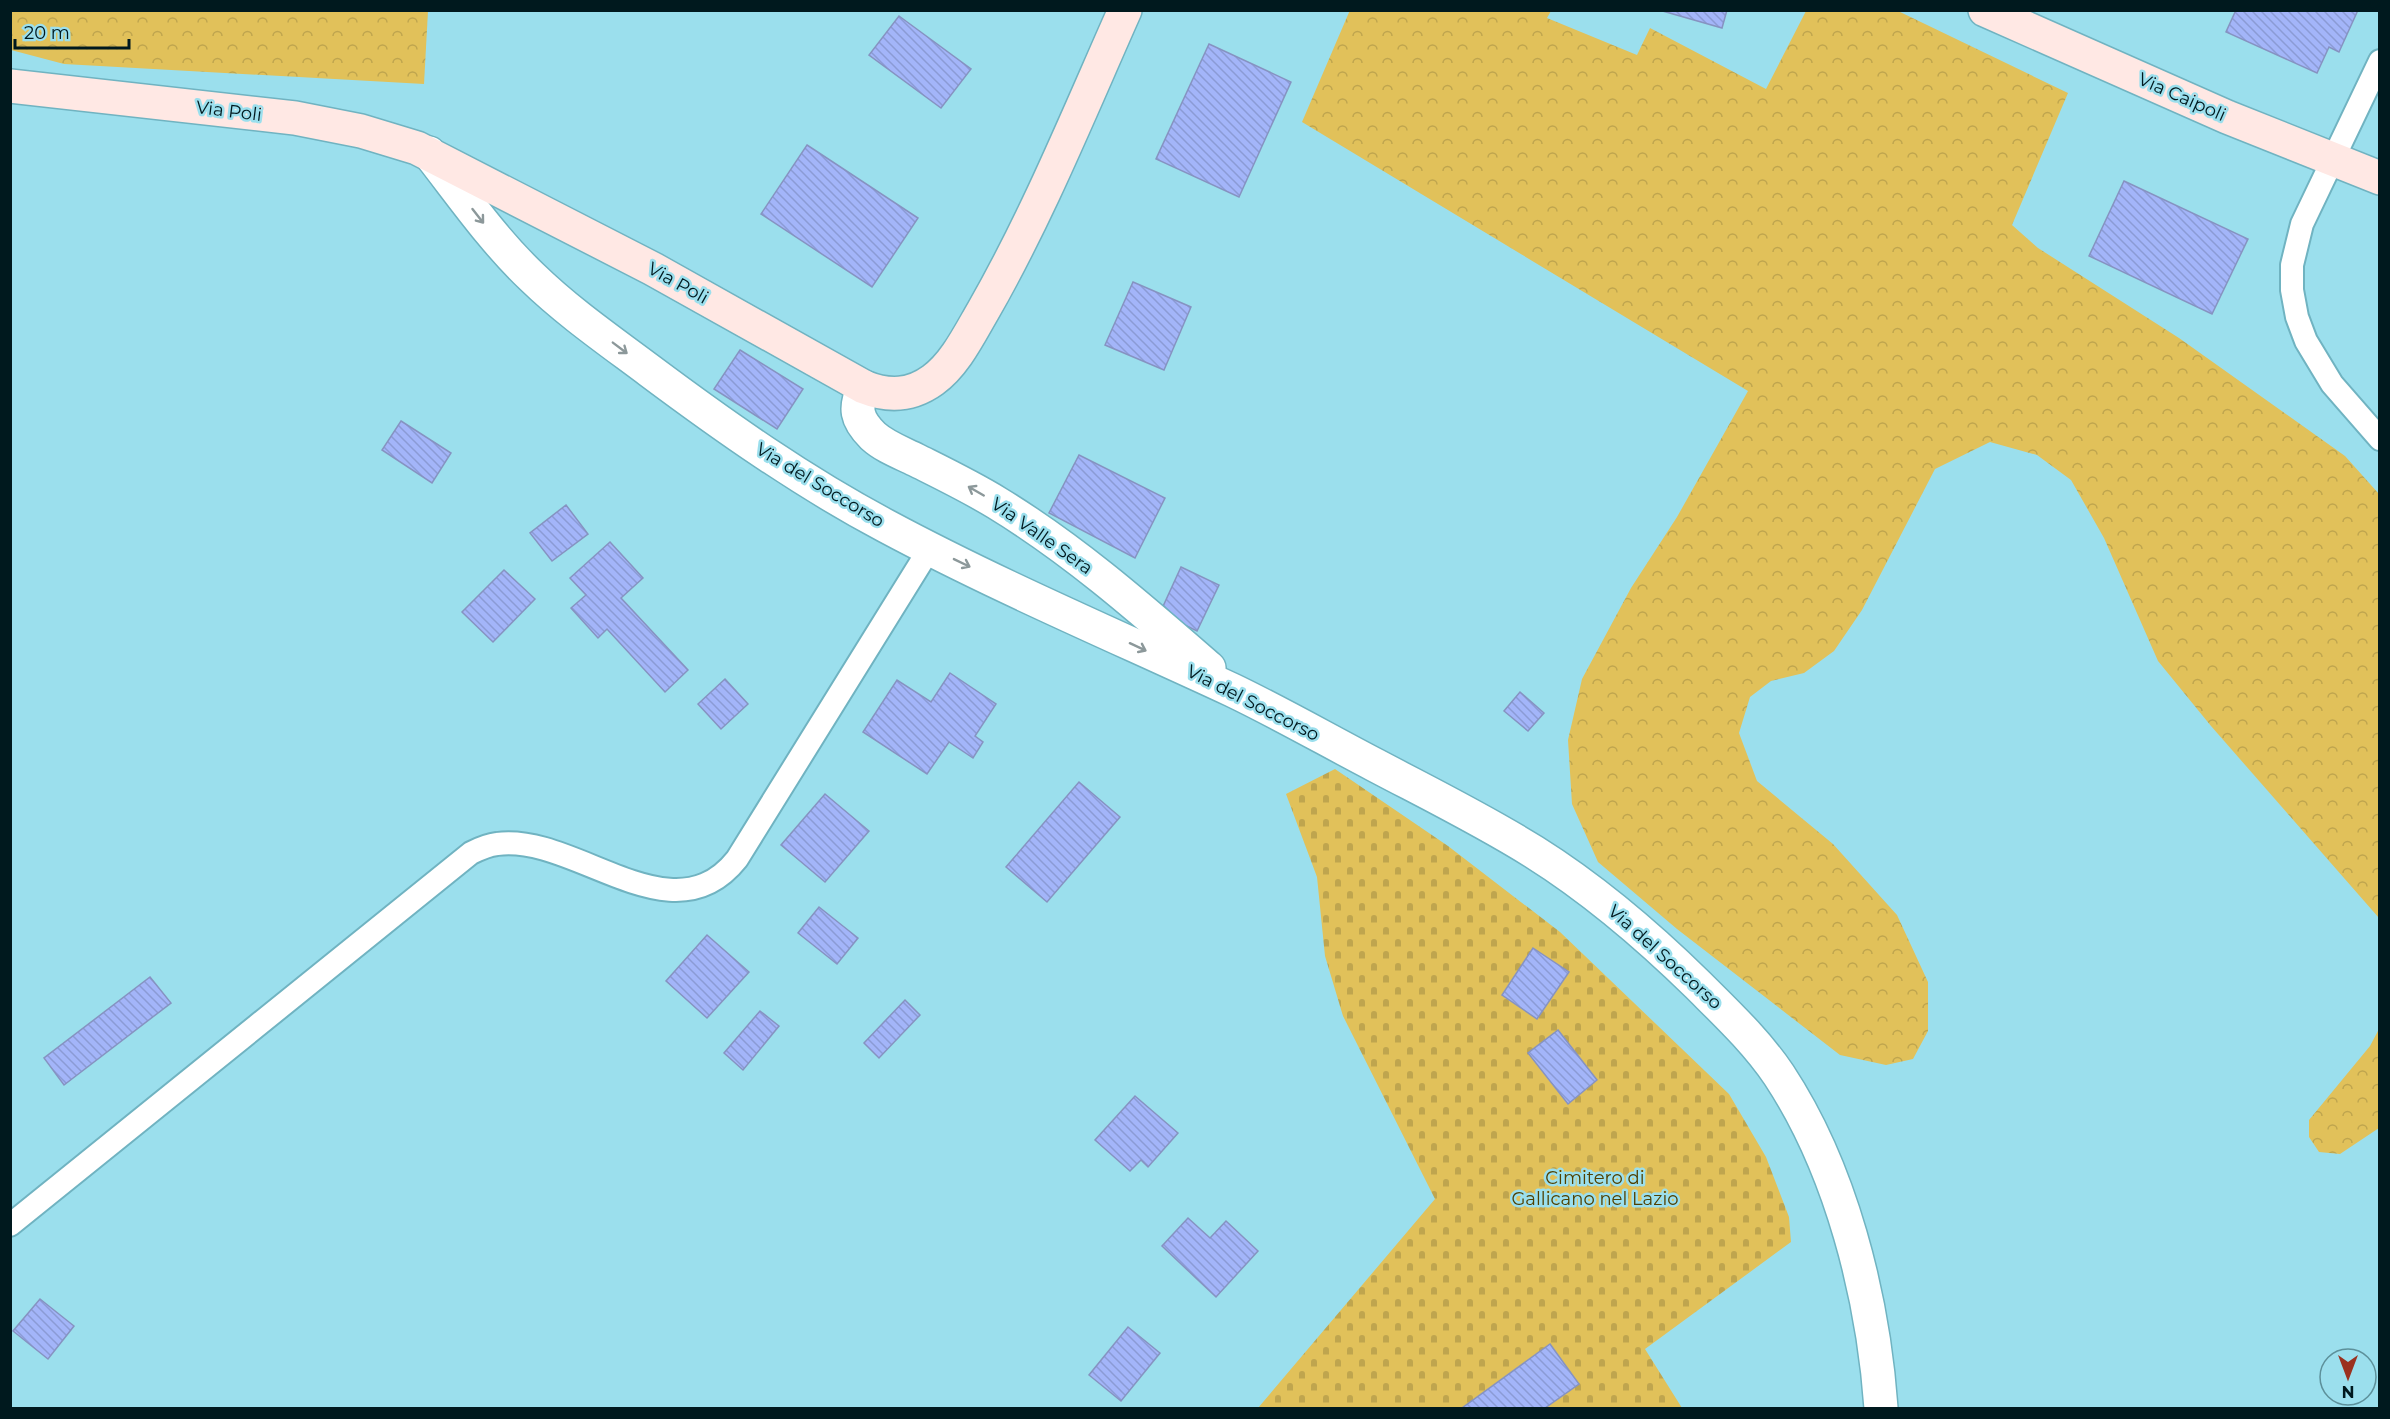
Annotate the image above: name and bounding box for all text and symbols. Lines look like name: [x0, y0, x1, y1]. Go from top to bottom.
scale bar: [15, 12, 129, 50]
text: 20 m: [24, 22, 70, 44]
street label: Via Caipoli: [2135, 68, 2229, 126]
street label: Via Poli: [195, 96, 263, 126]
one-way arrow: [471, 207, 484, 223]
street label: Via Poli: [644, 257, 712, 309]
one-way arrow: [611, 342, 627, 355]
street label: Via del Soccorso: [752, 438, 888, 532]
one-way arrow: [968, 485, 985, 497]
street label: Via Valle Sera: [987, 493, 1097, 579]
one-way arrow: [952, 558, 970, 570]
one-way arrow: [1128, 641, 1146, 653]
street label: Via del Soccorso: [1183, 660, 1323, 746]
street label: Via del Soccorso: [1603, 900, 1727, 1014]
park label: Cimitero di Gallicano nel Lazio: [1511, 1167, 1679, 1210]
north arrow: [2318, 1347, 2378, 1407]
text: N: [2342, 1382, 2354, 1401]

